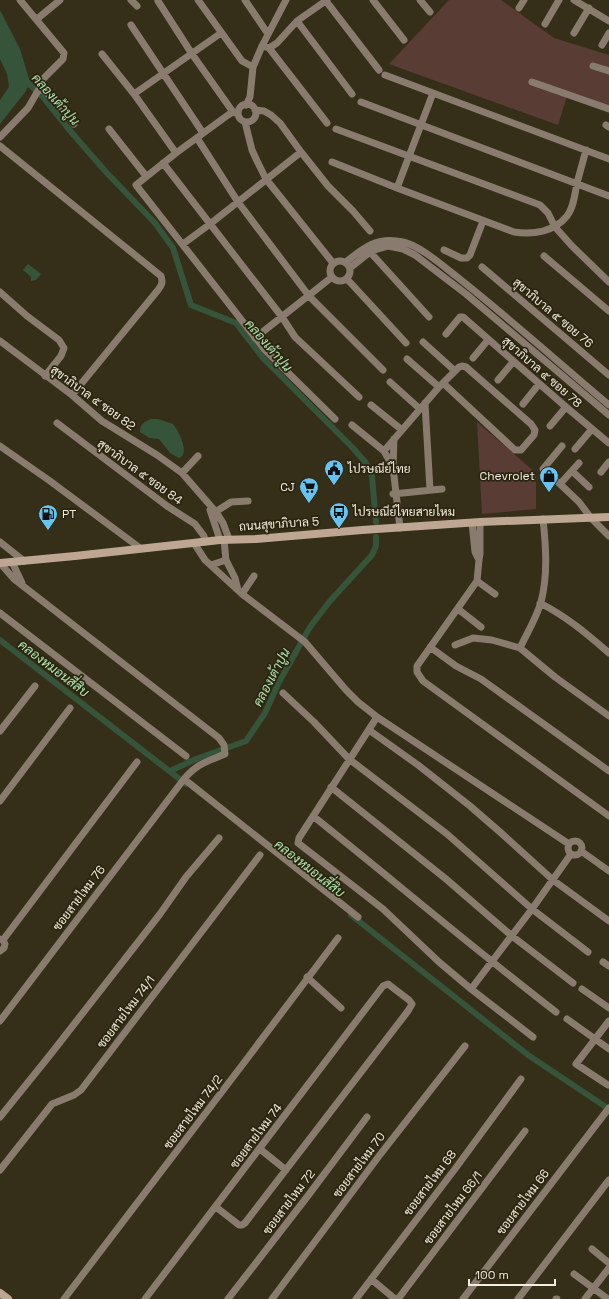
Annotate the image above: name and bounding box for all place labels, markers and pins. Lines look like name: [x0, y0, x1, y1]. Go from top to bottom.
public building icon: ไปรษณีย์ไทย: [323, 458, 345, 486]
place label: ไปรษณีย์ไทย: [347, 461, 411, 477]
shop icon: Chevrolet: [538, 465, 560, 493]
place label: Chevrolet: [480, 468, 535, 484]
supermarket icon: CJ: [298, 476, 320, 504]
place label: CJ: [280, 479, 295, 495]
bus stop icon: ไปรษณีย์ไทยสายไหม: [328, 501, 350, 529]
fuel station icon: PT: [37, 503, 59, 531]
place label: ไปรษณีย์ไทยสายไหม: [352, 504, 455, 520]
place label: PT: [62, 506, 76, 522]

